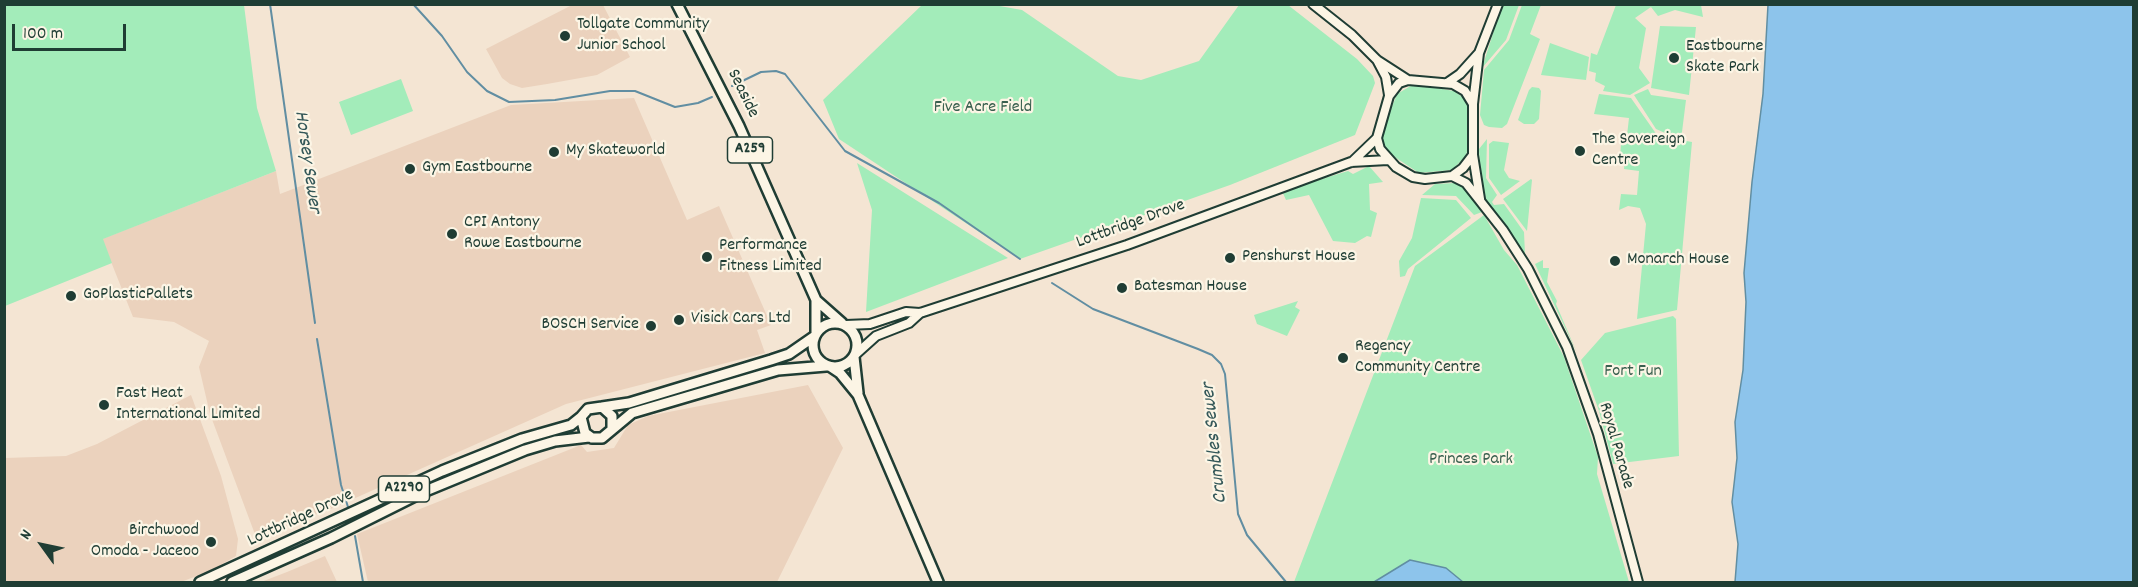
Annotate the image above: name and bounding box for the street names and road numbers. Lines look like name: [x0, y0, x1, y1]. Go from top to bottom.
street label: Seaside: [721, 66, 763, 122]
road number: A259: [728, 137, 772, 163]
street label: Lottbridge Drove: [1074, 195, 1188, 255]
street label: Royal Parade: [1592, 400, 1638, 492]
road number: A2290: [378, 476, 430, 502]
street label: Lottbridge Drove: [245, 485, 357, 553]

